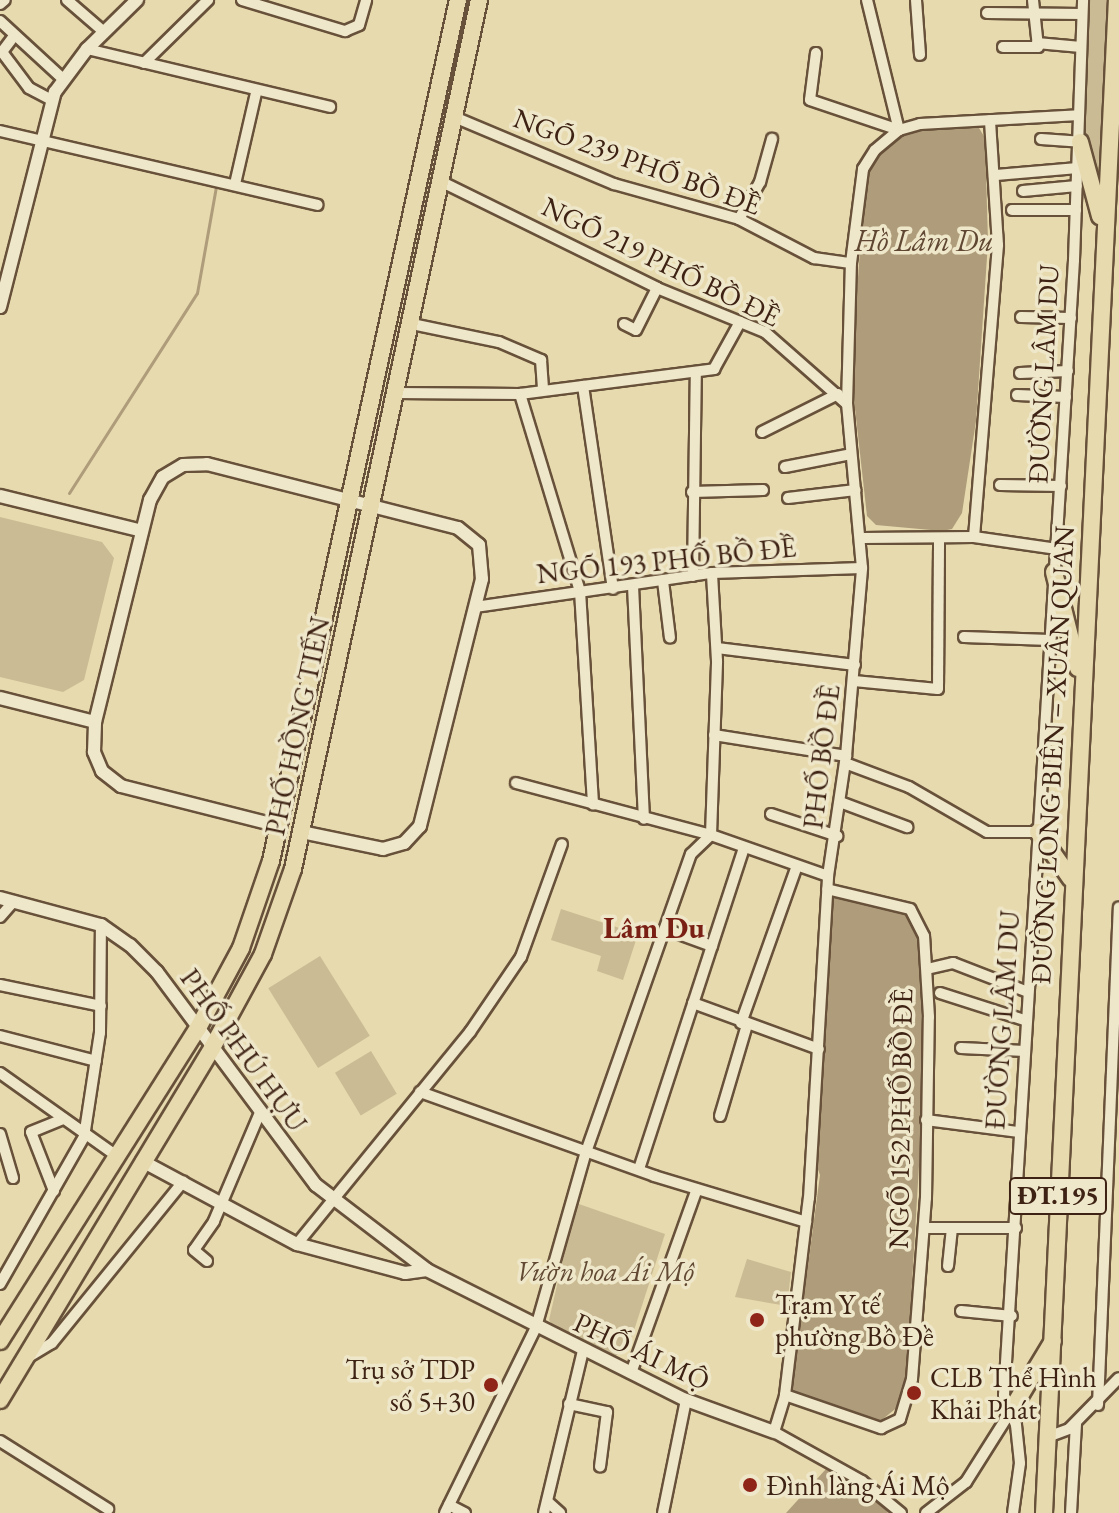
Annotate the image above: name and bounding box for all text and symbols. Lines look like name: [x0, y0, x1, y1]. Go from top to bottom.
street label: NGÕ 239 PHỐ BỒ ĐỀ: [509, 101, 765, 221]
street label: NGÕ 219 PHỐ BỒ ĐỀ: [537, 189, 785, 333]
water label: Hồ Lâm Du: [854, 223, 994, 259]
street label: ĐƯỜNG LÂM DU: [1020, 263, 1066, 485]
street label: ĐƯỜNG LONG BIÊN – XUÂN QUAN: [1023, 525, 1081, 985]
street label: NGÕ 193 PHỐ BỒ ĐỀ: [535, 530, 797, 590]
street label: PHỐ HỒNG TIẾN: [257, 614, 337, 838]
street label: PHỐ BỒ ĐỀ: [796, 683, 846, 831]
street label: ĐƯỜNG LÂM DU: [978, 909, 1026, 1131]
district label: Lâm Du: [603, 910, 705, 946]
street label: PHỐ PHÚ HỰU: [174, 962, 314, 1138]
street label: NGÕ 152 PHỐ BỒ ĐỀ: [881, 989, 919, 1249]
road number: ĐT.195: [1008, 1174, 1108, 1218]
park label: Vườn hoa Ái Mộ: [516, 1254, 694, 1288]
place label: Trạm Y tế phường Bồ Đề: [775, 1287, 934, 1353]
street label: PHỐ ÁI MỘ: [569, 1305, 715, 1397]
marker: Trạm Y tế phường Bồ Đề: [746, 1309, 768, 1331]
place label: Trụ sở TDP số 5+30: [345, 1352, 475, 1418]
place label: CLB Thể Hình Khải Phát: [930, 1360, 1097, 1426]
marker: Trụ sở TDP số 5+30: [482, 1376, 500, 1394]
marker: CLB Thể Hình Khải Phát: [905, 1384, 923, 1402]
place label: Đình làng Ái Mộ: [766, 1468, 950, 1502]
marker: Đình làng Ái Mộ: [741, 1476, 759, 1494]

